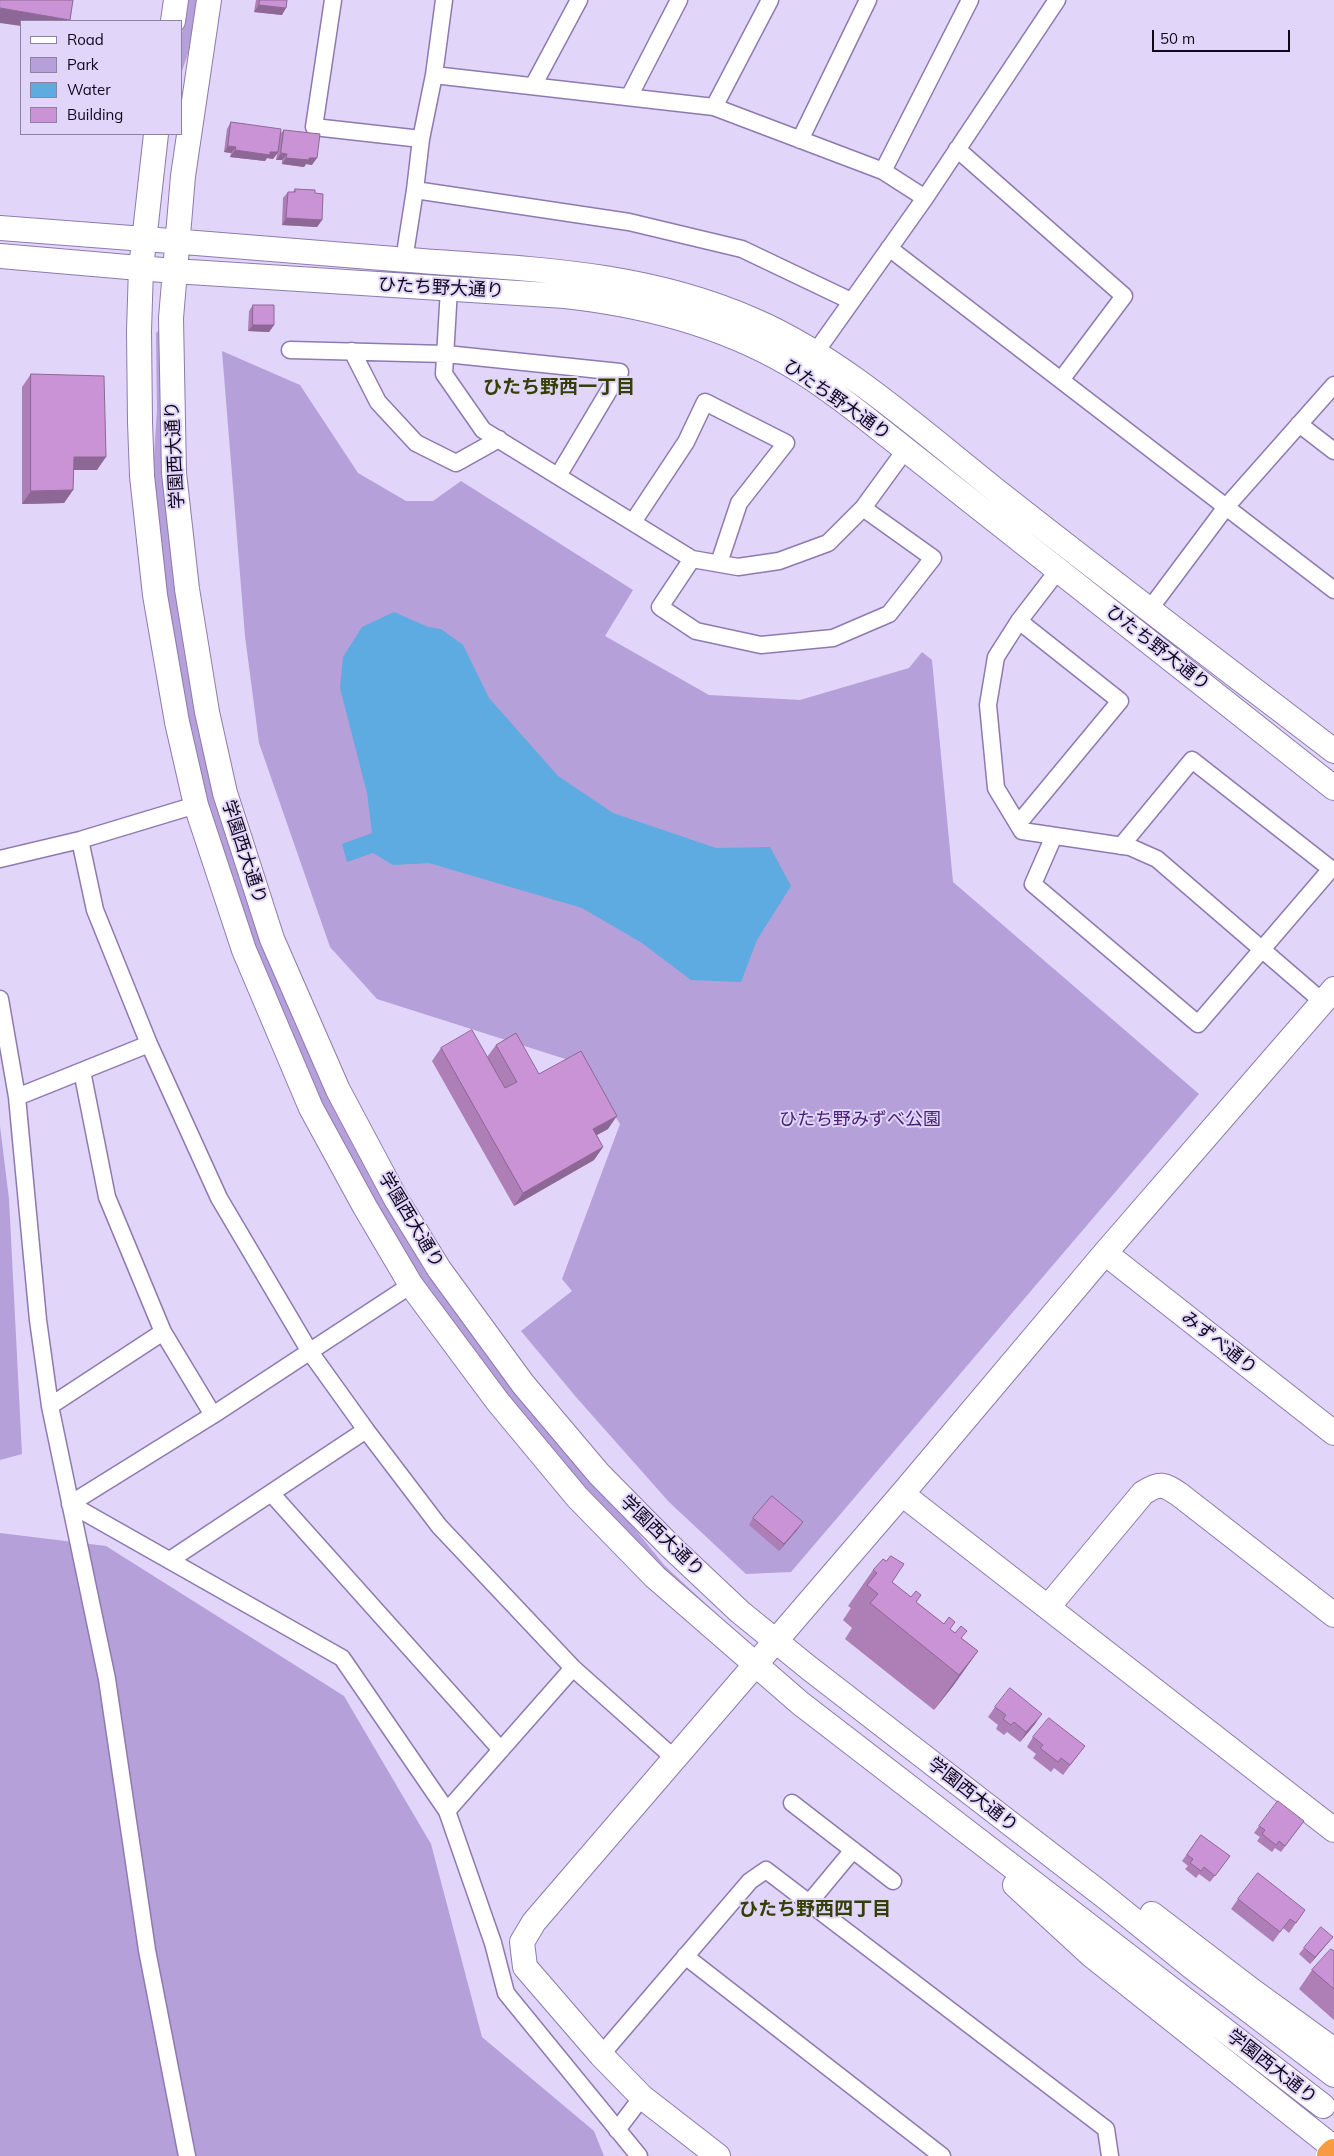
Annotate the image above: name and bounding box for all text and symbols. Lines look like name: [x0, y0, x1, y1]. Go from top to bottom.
legend: [20, 20, 182, 135]
scale bar: [1154, 20, 1292, 52]
text: 50 m: [1160, 29, 1195, 48]
text: Road: [67, 30, 104, 49]
text: Park: [67, 55, 99, 74]
text: Water: [67, 80, 111, 99]
text: Building: [67, 105, 123, 124]
street label: ひたち野大通り: [378, 274, 504, 302]
street label: ひたち野大通り: [779, 355, 895, 445]
district label: ひたち野西一丁目: [483, 376, 635, 398]
street label: 学園西大通り: [161, 401, 189, 509]
street label: ひたち野大通り: [1102, 601, 1214, 695]
street label: 学園西大通り: [217, 797, 271, 907]
park label: ひたち野みずべ公園: [779, 1109, 941, 1131]
street label: 学園西大通り: [374, 1168, 448, 1272]
street label: みずべ通り: [1177, 1307, 1261, 1379]
street label: 学園西大通り: [616, 1491, 708, 1581]
street label: 学園西大通り: [924, 1753, 1022, 1837]
district label: ひたち野西四丁目: [739, 1898, 891, 1920]
street label: 学園西大通り: [1223, 2025, 1321, 2109]

